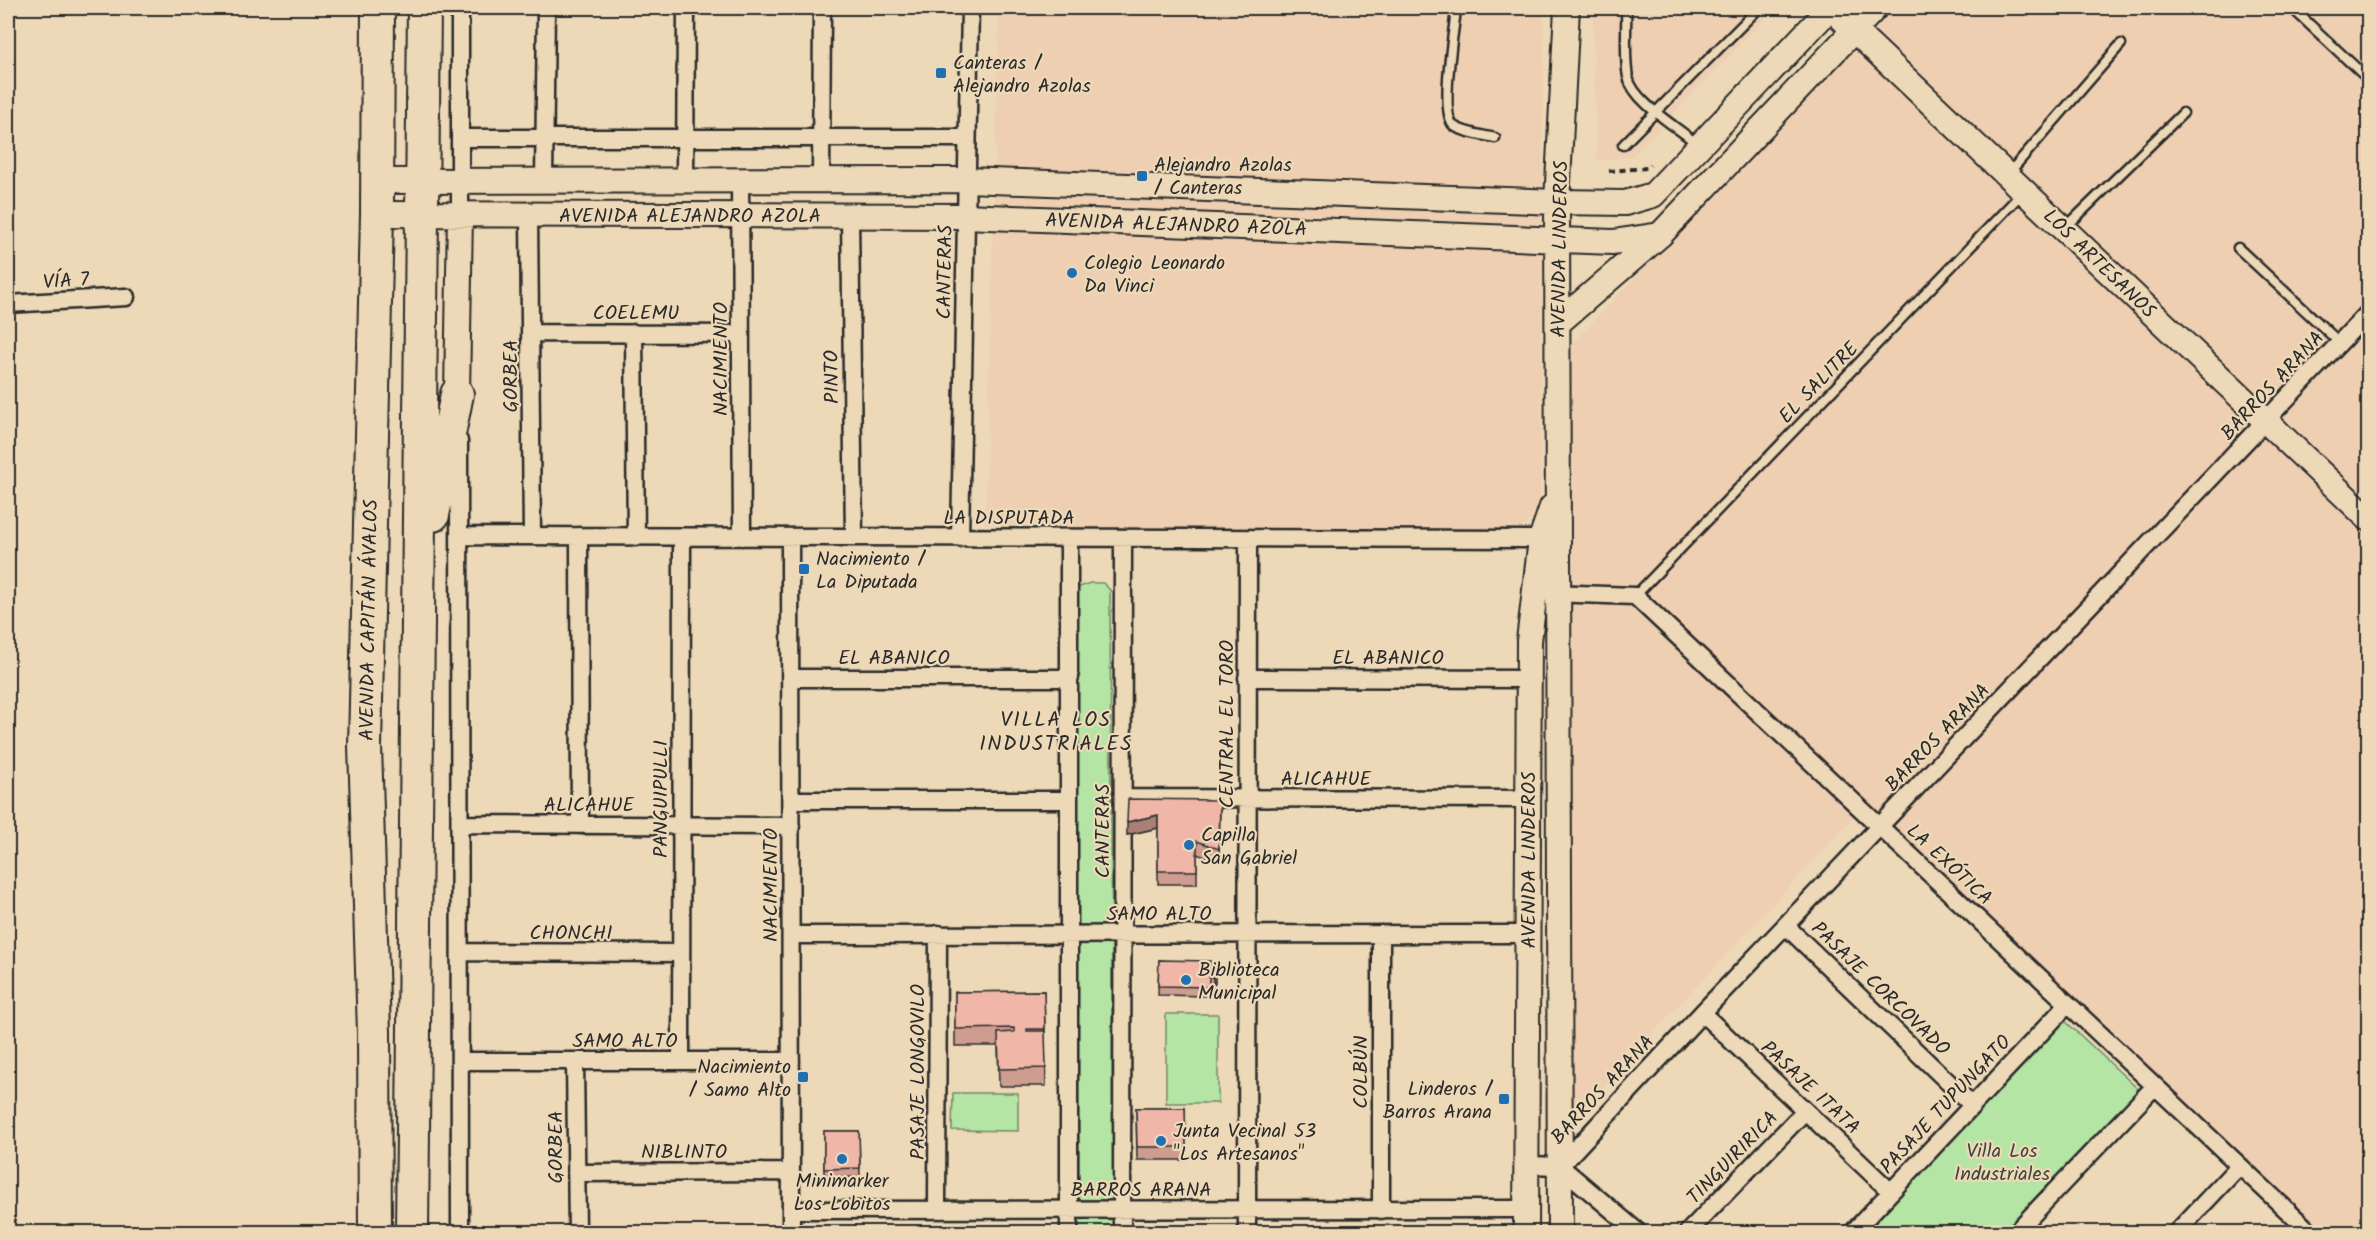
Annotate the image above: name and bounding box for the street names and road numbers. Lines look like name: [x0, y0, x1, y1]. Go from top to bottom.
street label: AVENIDA LINDEROS: [1543, 160, 1579, 338]
street label: AVENIDA ALEJANDRO AZOLA: [559, 201, 821, 233]
street label: LOS ARTESANOS: [2035, 202, 2163, 327]
street label: AVENIDA ALEJANDRO AZOLA: [1044, 205, 1307, 247]
street label: CANTERAS: [929, 224, 963, 320]
street label: VÍA 7: [42, 264, 91, 300]
street label: COELEMU: [593, 298, 679, 330]
street label: NACIMIENTO: [706, 302, 738, 416]
street label: BARROS ARANA: [2214, 324, 2333, 449]
street label: EL SALITRE: [1772, 334, 1868, 432]
street label: GORBEA: [496, 340, 528, 412]
street label: PINTO: [817, 350, 849, 404]
street label: AVENIDA CAPITÁN ÁVALOS: [352, 499, 388, 741]
street label: LA DISPUTADA: [943, 503, 1075, 535]
street label: CENTRAL EL TORO: [1212, 640, 1244, 808]
street label: EL ABANICO: [838, 643, 950, 675]
street label: EL ABANICO: [1332, 643, 1444, 675]
street label: BARROS ARANA: [1878, 677, 1999, 800]
street label: PANGUIPULLI: [646, 740, 678, 858]
street label: ALICAHUE: [1281, 764, 1373, 796]
street label: AVENIDA LINDEROS: [1514, 771, 1546, 949]
street label: CANTERAS: [1088, 783, 1120, 878]
street label: ALICAHUE: [544, 790, 636, 822]
street label: LA EXÓTICA: [1898, 817, 1999, 914]
street label: NACIMIENTO: [756, 828, 788, 942]
street label: SAMO ALTO: [1107, 899, 1211, 931]
street label: PASAJE CORCOVADO: [1803, 914, 1957, 1065]
street label: CHONCHI: [530, 918, 612, 950]
street label: PASAJE LONGOVILO: [903, 984, 935, 1160]
street label: SAMO ALTO: [573, 1026, 677, 1058]
street label: BARROS ARANA: [1544, 1028, 1663, 1153]
street label: PASAJE TUPUNGATO: [1873, 1028, 2020, 1183]
street label: PASAJE ITATA: [1752, 1034, 1867, 1143]
street label: COLBÚN: [1346, 1035, 1378, 1109]
street label: TINGUIRIRICA: [1680, 1104, 1787, 1213]
street label: GORBEA: [541, 1111, 573, 1183]
street label: NIBLINTO: [641, 1137, 727, 1169]
street label: BARROS ARANA: [1071, 1175, 1211, 1207]

